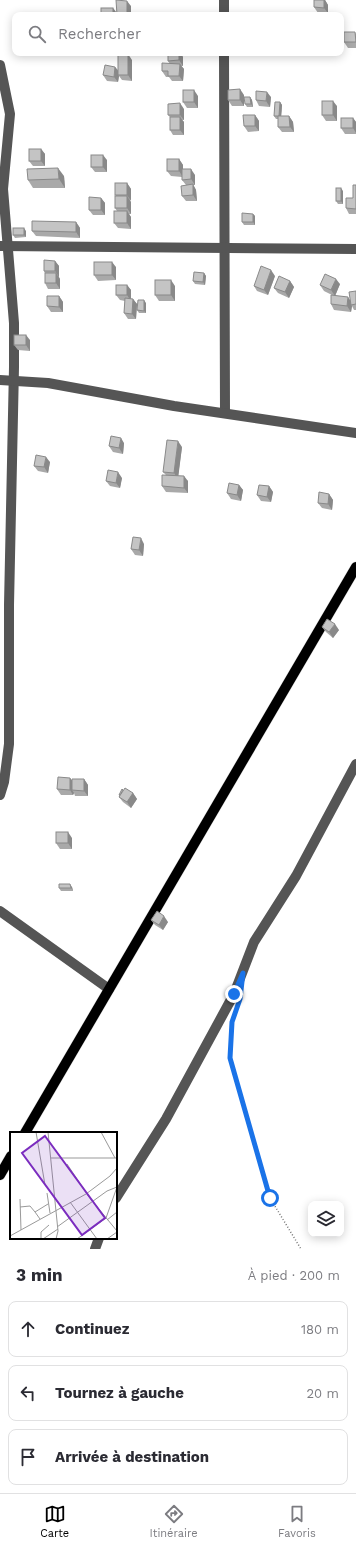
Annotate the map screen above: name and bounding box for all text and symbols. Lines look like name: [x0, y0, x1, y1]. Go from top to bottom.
search box: [12, 12, 344, 56]
icon: search: [26, 23, 48, 45]
text: Rechercher: [58, 25, 141, 43]
route end: [225, 985, 243, 1003]
inset map: [10, 1132, 117, 1239]
route start: [261, 1189, 279, 1207]
map controls: [308, 1201, 344, 1237]
button: layers: [308, 1201, 344, 1237]
text: 3 min: [16, 1265, 62, 1285]
text: À pied · 200 m: [248, 1268, 340, 1283]
icon: ahead: [17, 1318, 39, 1340]
text: Continuez: [55, 1320, 129, 1338]
text: 180 m: [301, 1322, 339, 1337]
icon: left: [17, 1382, 39, 1404]
text: Tournez à gauche: [55, 1384, 184, 1402]
text: 20 m: [307, 1386, 339, 1401]
icon: arrive: [17, 1446, 39, 1468]
text: Arrivée à destination: [55, 1448, 209, 1466]
tab: Carte: [40, 1503, 69, 1540]
tab: Itinéraire: [150, 1503, 198, 1540]
tab: Favoris: [278, 1503, 316, 1540]

